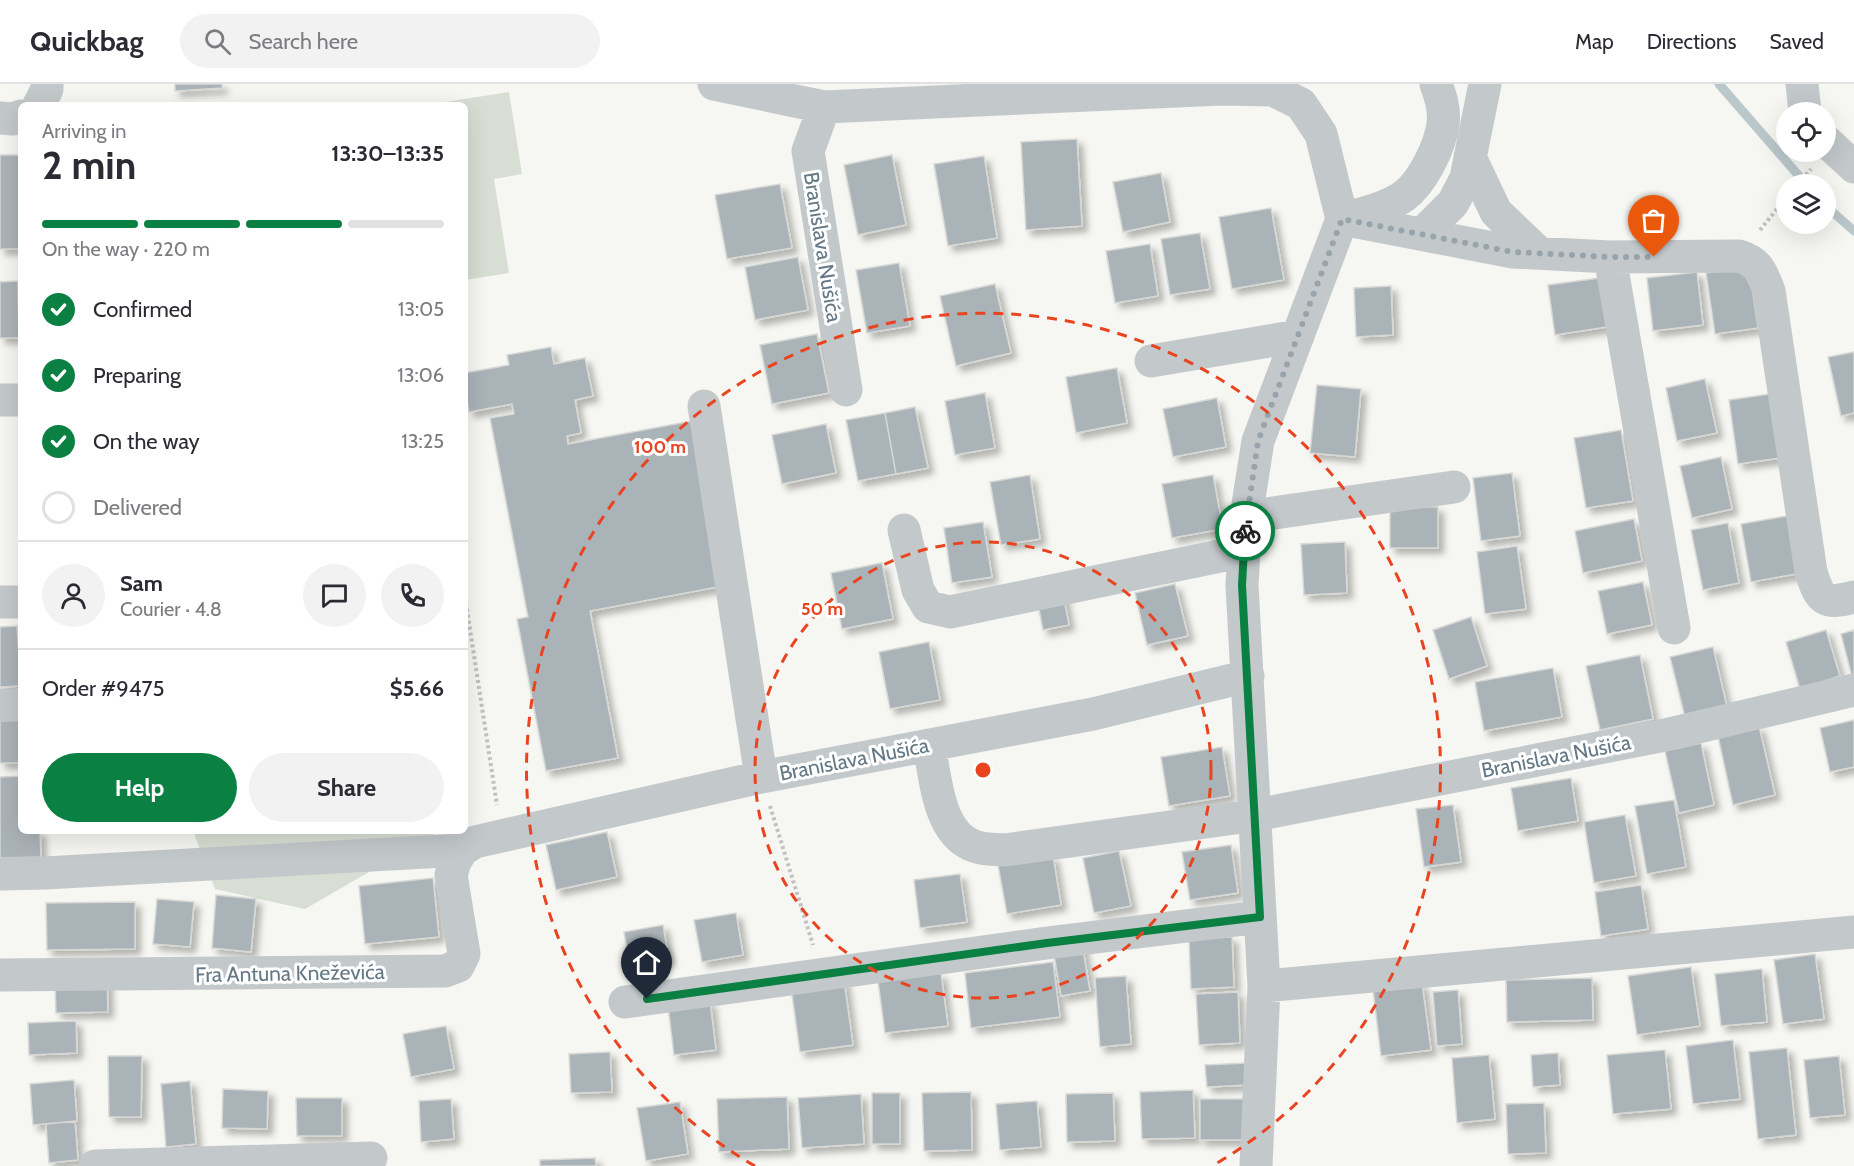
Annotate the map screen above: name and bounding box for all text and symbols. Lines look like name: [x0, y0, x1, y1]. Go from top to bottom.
search box: [180, 14, 600, 68]
text: Quickbag: [30, 24, 144, 58]
icon: search: [201, 25, 234, 58]
text: Search here: [249, 28, 358, 55]
text: Map: [1575, 29, 1614, 54]
text: Directions: [1647, 29, 1736, 54]
text: Saved: [1769, 29, 1824, 54]
map controls: [1776, 102, 1836, 234]
button: locate: [1776, 102, 1836, 162]
text: Arriving in: [42, 119, 126, 143]
text: 13:30–13:35: [331, 140, 444, 167]
text: 2 min: [42, 141, 136, 189]
street label: Branislava Nušića: [799, 170, 847, 324]
button: layers: [1776, 174, 1836, 234]
pin: [1628, 195, 1679, 257]
icon: bag: [1637, 204, 1670, 237]
text: On the way · 220 m: [42, 237, 210, 261]
icon: check: [42, 293, 75, 326]
text: Confirmed: [93, 296, 192, 323]
text: 13:05: [398, 297, 444, 321]
icon: check: [42, 359, 75, 392]
text: Preparing: [93, 362, 181, 389]
text: 13:06: [397, 363, 444, 387]
icon: check: [42, 425, 75, 458]
text: On the way: [93, 428, 200, 455]
text: 13:25: [401, 429, 444, 453]
text: 100 m: [634, 436, 686, 458]
text: Delivered: [93, 494, 182, 521]
courier: [1215, 501, 1275, 561]
icon: bike: [1229, 515, 1262, 548]
button: person: [42, 564, 105, 627]
button: chat: [303, 564, 366, 627]
button: phone: [381, 564, 444, 627]
text: Sam: [120, 570, 163, 597]
text: Courier · 4.8: [120, 597, 222, 621]
text: 50 m: [801, 598, 843, 620]
text: Order #9475: [42, 675, 165, 702]
text: $5.66: [390, 675, 444, 702]
street label: Branislava Nušića: [1479, 729, 1633, 783]
street label: Branislava Nušića: [777, 732, 931, 786]
button: Help: [42, 753, 237, 822]
button: Share: [249, 753, 444, 822]
centre of rings: [973, 760, 993, 780]
pin: [621, 937, 672, 999]
icon: home: [630, 946, 663, 979]
street label: Fra Antuna Kneževića: [195, 959, 385, 987]

